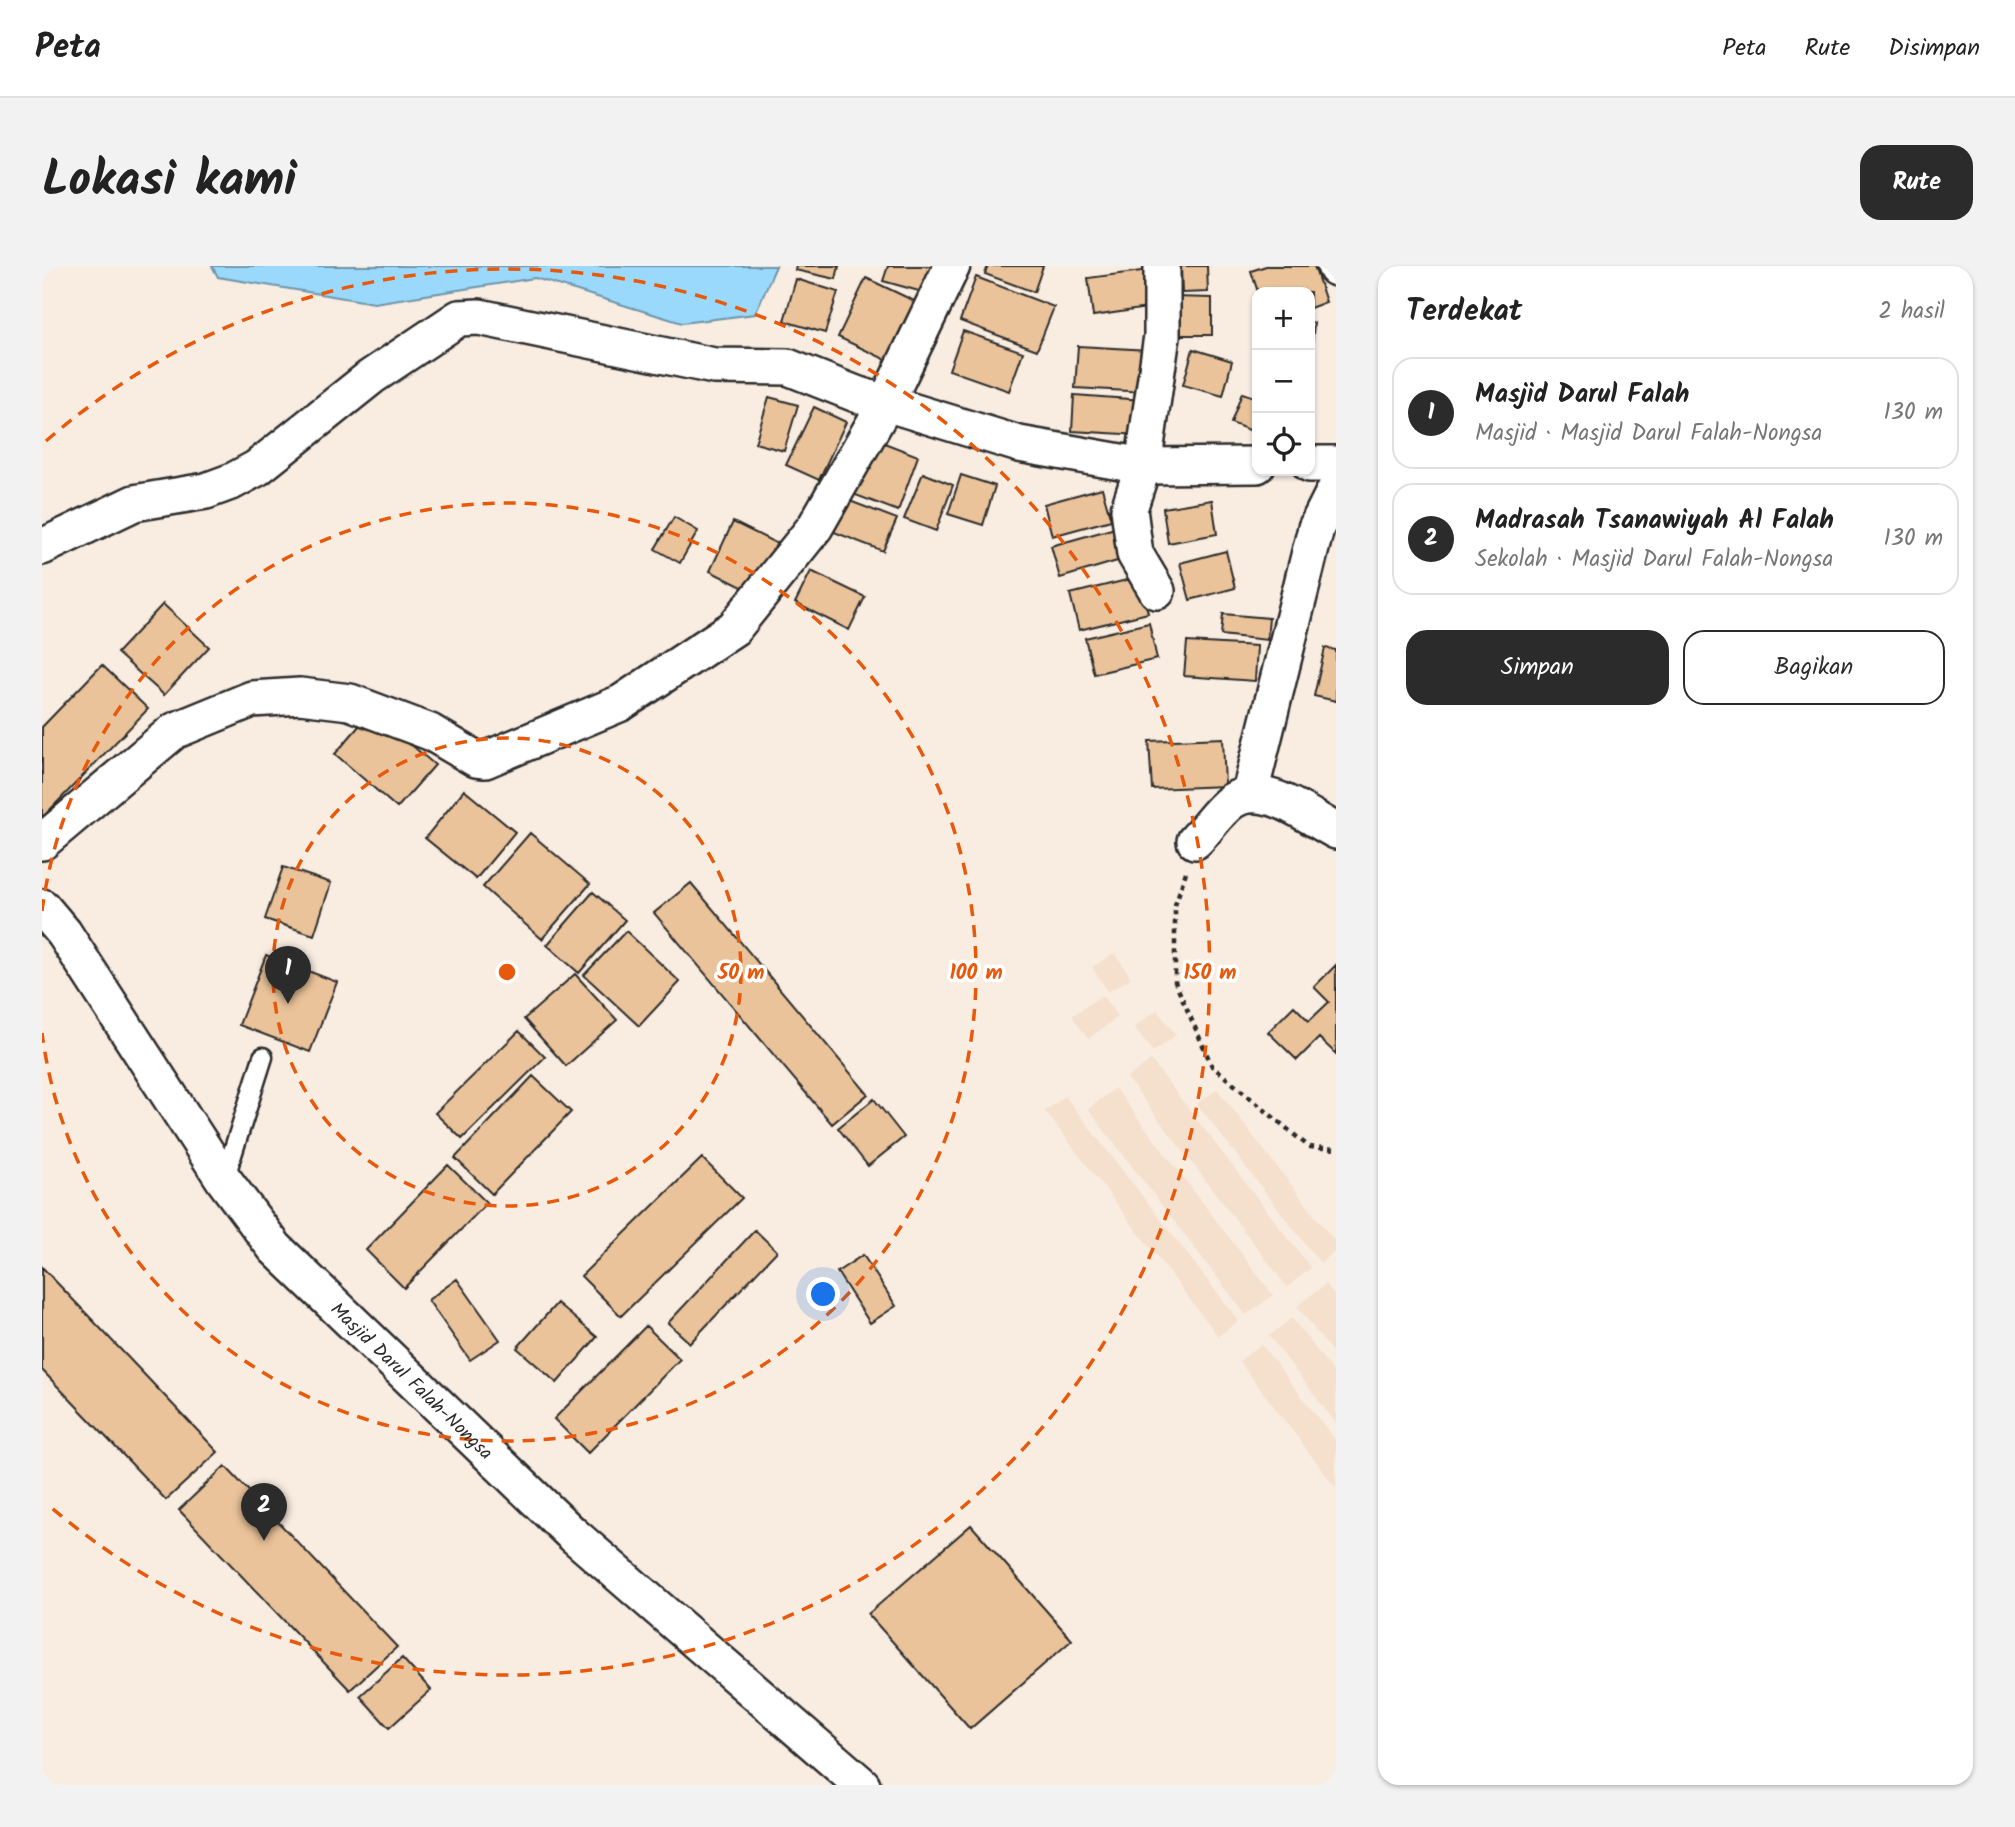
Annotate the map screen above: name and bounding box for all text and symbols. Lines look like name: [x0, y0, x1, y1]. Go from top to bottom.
text: Peta: [35, 22, 101, 75]
text: Peta: [1722, 29, 1767, 68]
text: Rute: [1805, 29, 1850, 68]
text: Disimpan: [1888, 29, 1980, 68]
text: Lokasi kami: [42, 143, 297, 221]
button: Rute: [1860, 145, 1973, 220]
map controls: [1252, 287, 1315, 476]
button: +: [1252, 287, 1315, 350]
text: Terdekat: [1406, 288, 1522, 336]
text: 2 hasil: [1878, 294, 1945, 330]
button: −: [1252, 350, 1315, 413]
text: Masjid Darul Falah: [1475, 374, 1689, 416]
text: 1: [1428, 395, 1434, 431]
text: 130 m: [1884, 395, 1943, 431]
button: locate: [1252, 413, 1315, 476]
text: Masjid · Masjid Darul Falah-Nongsa: [1475, 416, 1822, 452]
text: Madrasah Tsanawiyah Al Falah: [1475, 500, 1834, 542]
text: 2: [1424, 521, 1438, 557]
text: 130 m: [1884, 521, 1943, 557]
text: Sekolah · Masjid Darul Falah-Nongsa: [1475, 542, 1833, 578]
button: Simpan: [1406, 630, 1669, 705]
button: Bagikan: [1683, 630, 1945, 705]
pin: 1: [265, 946, 311, 1004]
text: 50 m: [717, 957, 764, 990]
text: 100 m: [949, 957, 1003, 990]
text: 150 m: [1183, 957, 1237, 990]
centre of rings: [495, 960, 519, 984]
your location: [806, 1277, 840, 1311]
street label: Masjid Darul Falah-Nongsa: [323, 1296, 499, 1468]
pin: 2: [241, 1483, 287, 1541]

